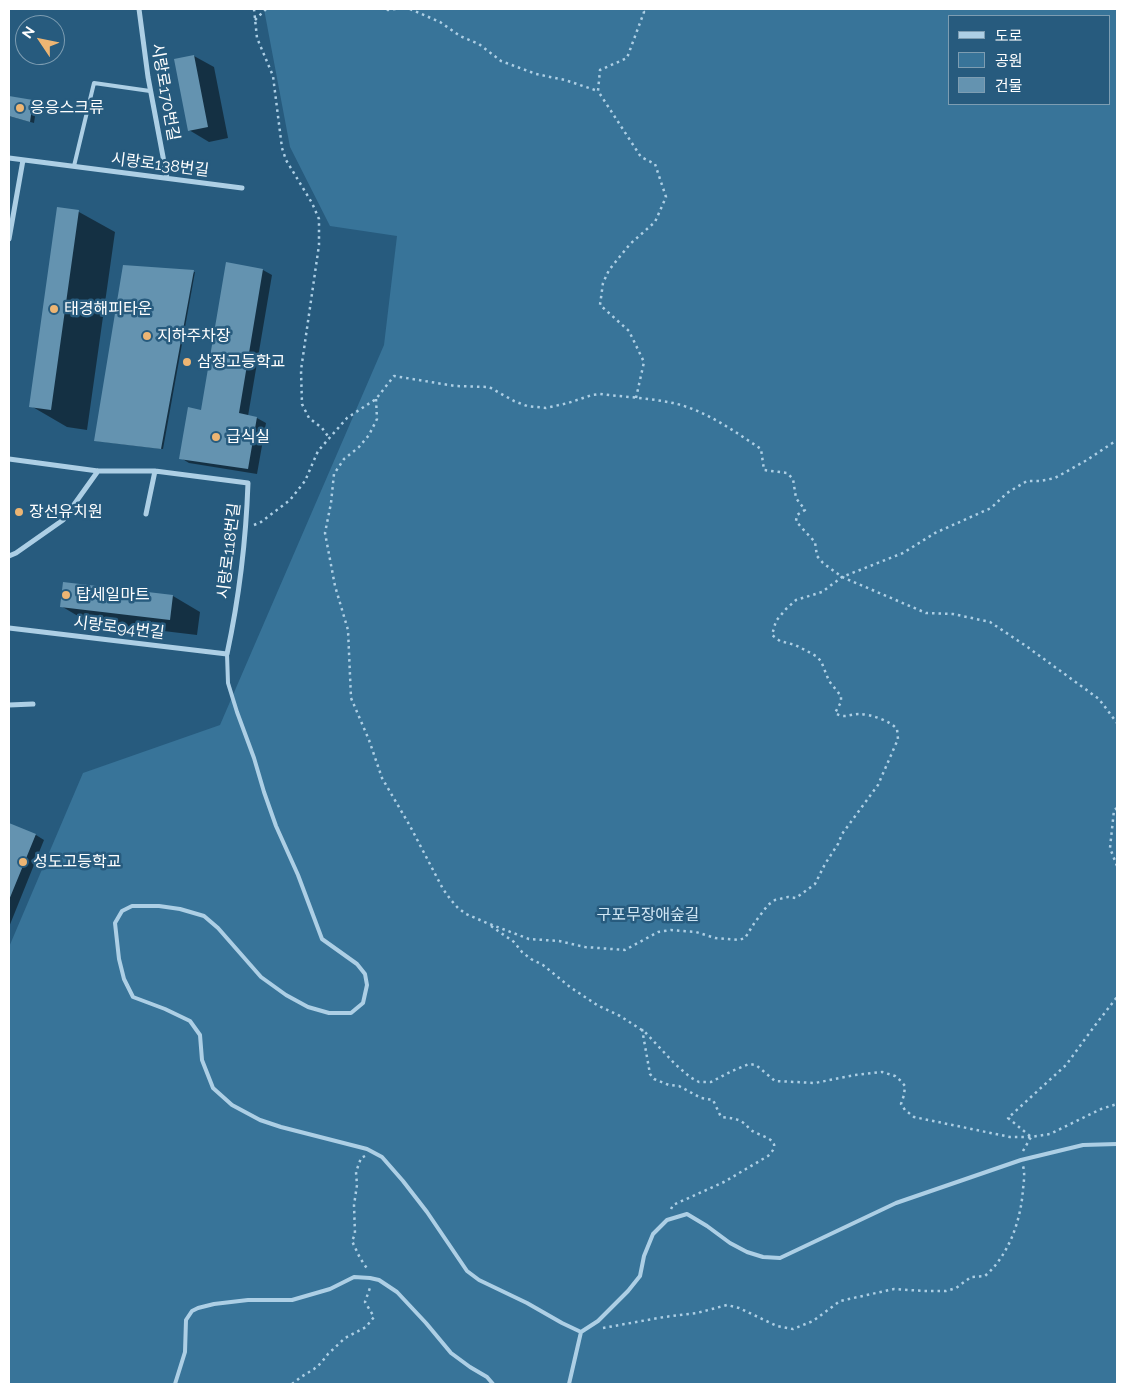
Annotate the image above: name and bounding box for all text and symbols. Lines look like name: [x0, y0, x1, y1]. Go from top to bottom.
north arrow: [15, 15, 65, 65]
legend: [948, 15, 1111, 105]
text: N: [19, 23, 38, 41]
text: 도로: [995, 27, 1023, 45]
street label: 시랑로170번길: [147, 42, 183, 142]
text: 공원: [995, 52, 1023, 70]
text: 건물: [995, 77, 1023, 95]
place label: 응응스크류: [30, 98, 104, 118]
marker: 응응스크류: [14, 102, 26, 114]
street label: 시랑로138번길: [110, 149, 210, 181]
place label: 태경해피타운: [64, 299, 152, 319]
marker: 태경해피타운: [48, 303, 60, 315]
place label: 지하주차장: [157, 326, 231, 346]
marker: 지하주차장: [141, 330, 153, 342]
place label: 삼정고등학교: [197, 352, 285, 372]
marker: 삼정고등학교: [181, 356, 193, 368]
place label: 급식실: [226, 427, 270, 447]
marker: 급식실: [210, 431, 222, 443]
place label: 장선유치원: [29, 502, 103, 522]
street label: 시랑로118번길: [214, 502, 244, 600]
marker: 장선유치원: [13, 506, 25, 518]
place label: 탑세일마트: [76, 585, 150, 605]
marker: 탑세일마트: [60, 589, 72, 601]
street label: 시랑로94번길: [72, 613, 166, 643]
place label: 성도고등학교: [33, 852, 121, 872]
marker: 성도고등학교: [17, 856, 29, 868]
park label: 구포무장애숲길: [596, 905, 700, 925]

